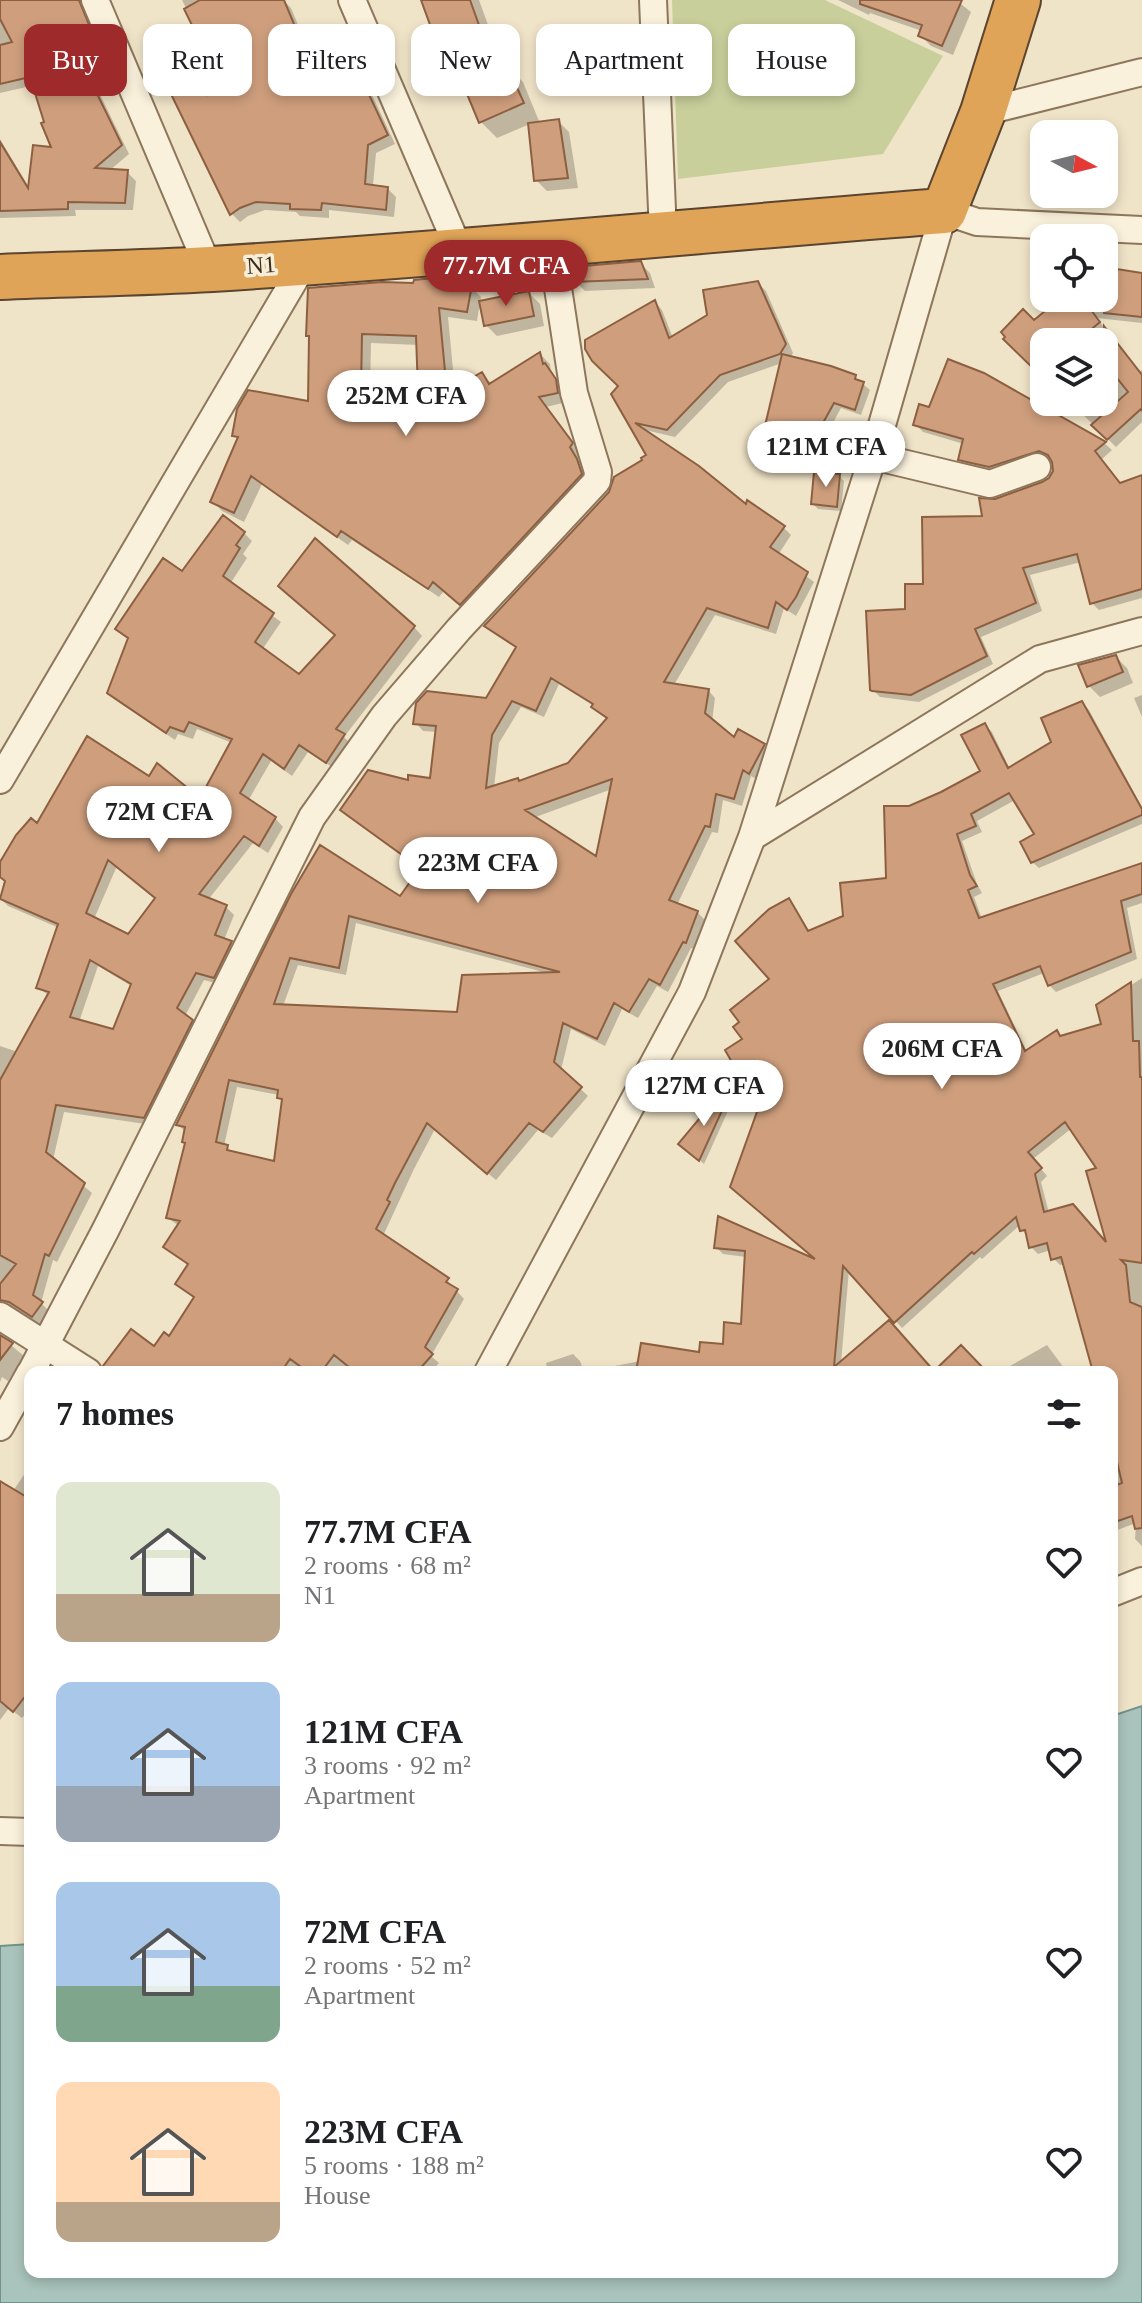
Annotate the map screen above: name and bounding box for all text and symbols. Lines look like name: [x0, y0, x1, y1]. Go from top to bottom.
chip: Buy: [24, 24, 127, 96]
chip: Rent: [143, 24, 252, 96]
chip: Filters: [268, 24, 395, 96]
chip: New: [411, 24, 520, 96]
chip: Apartment: [536, 24, 712, 96]
chip: House: [728, 24, 855, 96]
north arrow: [1030, 120, 1118, 208]
map controls: [1030, 120, 1118, 416]
button: locate: [1030, 224, 1118, 312]
pin: 77.7M CFA: [414, 240, 598, 308]
street label: N1: [245, 251, 277, 279]
text: 77.7M CFA: [442, 251, 570, 280]
button: layers: [1030, 328, 1118, 416]
pin: 252M CFA: [323, 370, 489, 438]
text: 252M CFA: [345, 381, 467, 410]
pin: 121M CFA: [743, 421, 909, 489]
text: 121M CFA: [765, 432, 887, 461]
pin: 72M CFA: [85, 786, 233, 854]
text: 72M CFA: [105, 797, 213, 826]
pin: 223M CFA: [395, 837, 561, 905]
text: 223M CFA: [417, 848, 539, 877]
pin: 206M CFA: [859, 1023, 1025, 1091]
text: 206M CFA: [881, 1034, 1003, 1063]
pin: 127M CFA: [621, 1060, 787, 1128]
text: 127M CFA: [643, 1071, 765, 1100]
icon: filters: [1042, 1392, 1086, 1436]
text: 7 homes: [56, 1395, 174, 1432]
text: 77.7M CFA: [304, 1513, 471, 1550]
icon: home: [120, 1514, 216, 1610]
icon: heart: [1042, 1540, 1086, 1584]
text: 2 rooms · 68 m²: [304, 1551, 471, 1580]
text: N1: [304, 1581, 336, 1610]
text: 121M CFA: [304, 1713, 463, 1750]
icon: home: [120, 1714, 216, 1810]
icon: heart: [1042, 1740, 1086, 1784]
text: 3 rooms · 92 m²: [304, 1751, 471, 1780]
text: Apartment: [304, 1781, 415, 1810]
text: 72M CFA: [304, 1913, 446, 1950]
icon: home: [120, 1914, 216, 2010]
icon: heart: [1042, 1940, 1086, 1984]
text: 2 rooms · 52 m²: [304, 1951, 471, 1980]
text: Apartment: [304, 1981, 415, 2010]
text: 223M CFA: [304, 2113, 463, 2150]
icon: home: [120, 2114, 216, 2210]
icon: heart: [1042, 2140, 1086, 2184]
text: 5 rooms · 188 m²: [304, 2151, 484, 2180]
text: House: [304, 2181, 370, 2210]

